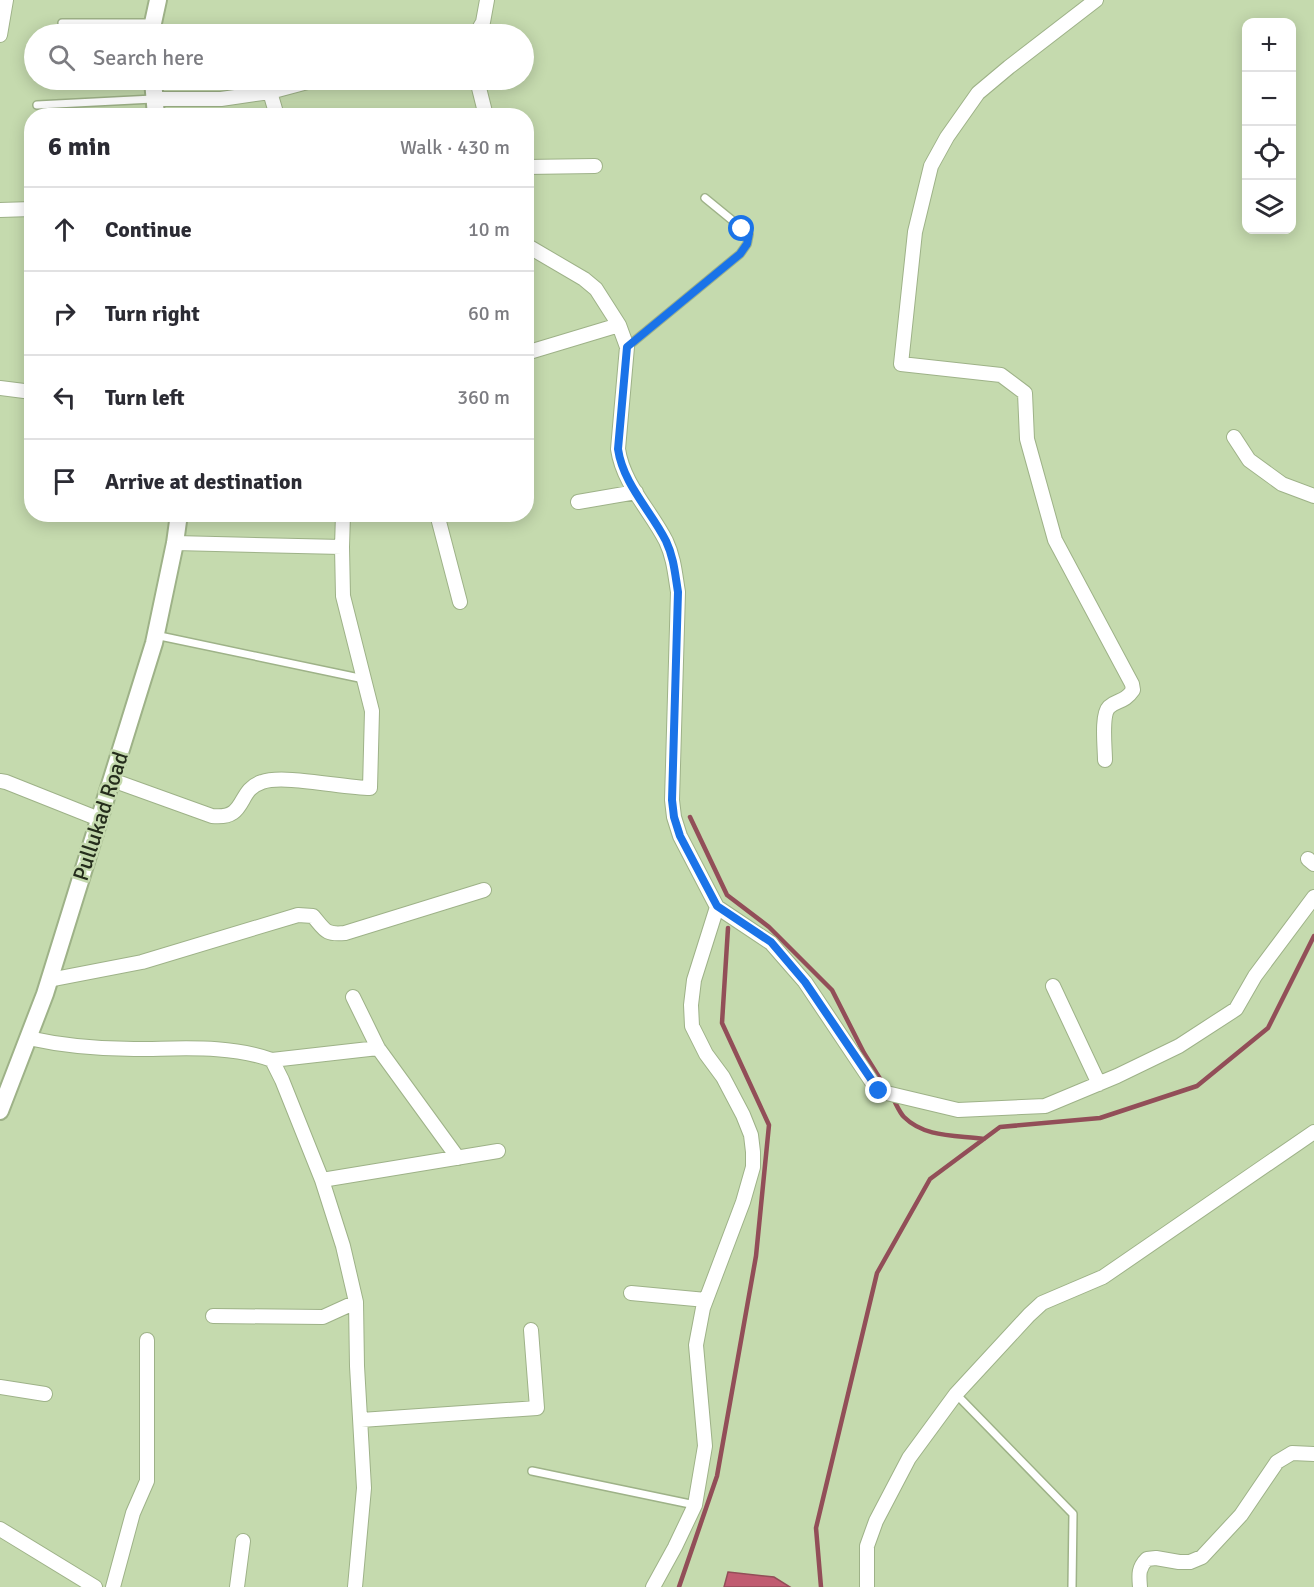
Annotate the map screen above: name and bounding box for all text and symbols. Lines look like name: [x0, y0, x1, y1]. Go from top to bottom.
map controls: [1242, 18, 1296, 234]
button: +: [1242, 18, 1296, 72]
search box: [24, 24, 534, 90]
icon: search: [45, 41, 78, 74]
text: Search here: [93, 44, 204, 71]
button: −: [1242, 72, 1296, 126]
button: locate: [1242, 126, 1296, 180]
text: 6 min: [48, 131, 111, 163]
text: Walk · 430 m: [400, 135, 510, 160]
button: layers: [1242, 180, 1296, 234]
icon: ahead: [48, 213, 81, 246]
route start: [728, 215, 754, 241]
text: Continue: [105, 216, 192, 243]
text: 10 m: [468, 217, 510, 242]
icon: right: [48, 297, 81, 330]
text: Turn right: [105, 300, 200, 327]
text: 60 m: [468, 301, 510, 326]
icon: left: [48, 381, 81, 414]
text: Turn left: [105, 384, 185, 411]
text: 360 m: [457, 385, 510, 410]
icon: arrive: [48, 465, 81, 498]
text: Arrive at destination: [105, 468, 302, 495]
street label: Pullukad Road: [67, 748, 134, 884]
route end: [865, 1077, 891, 1103]

